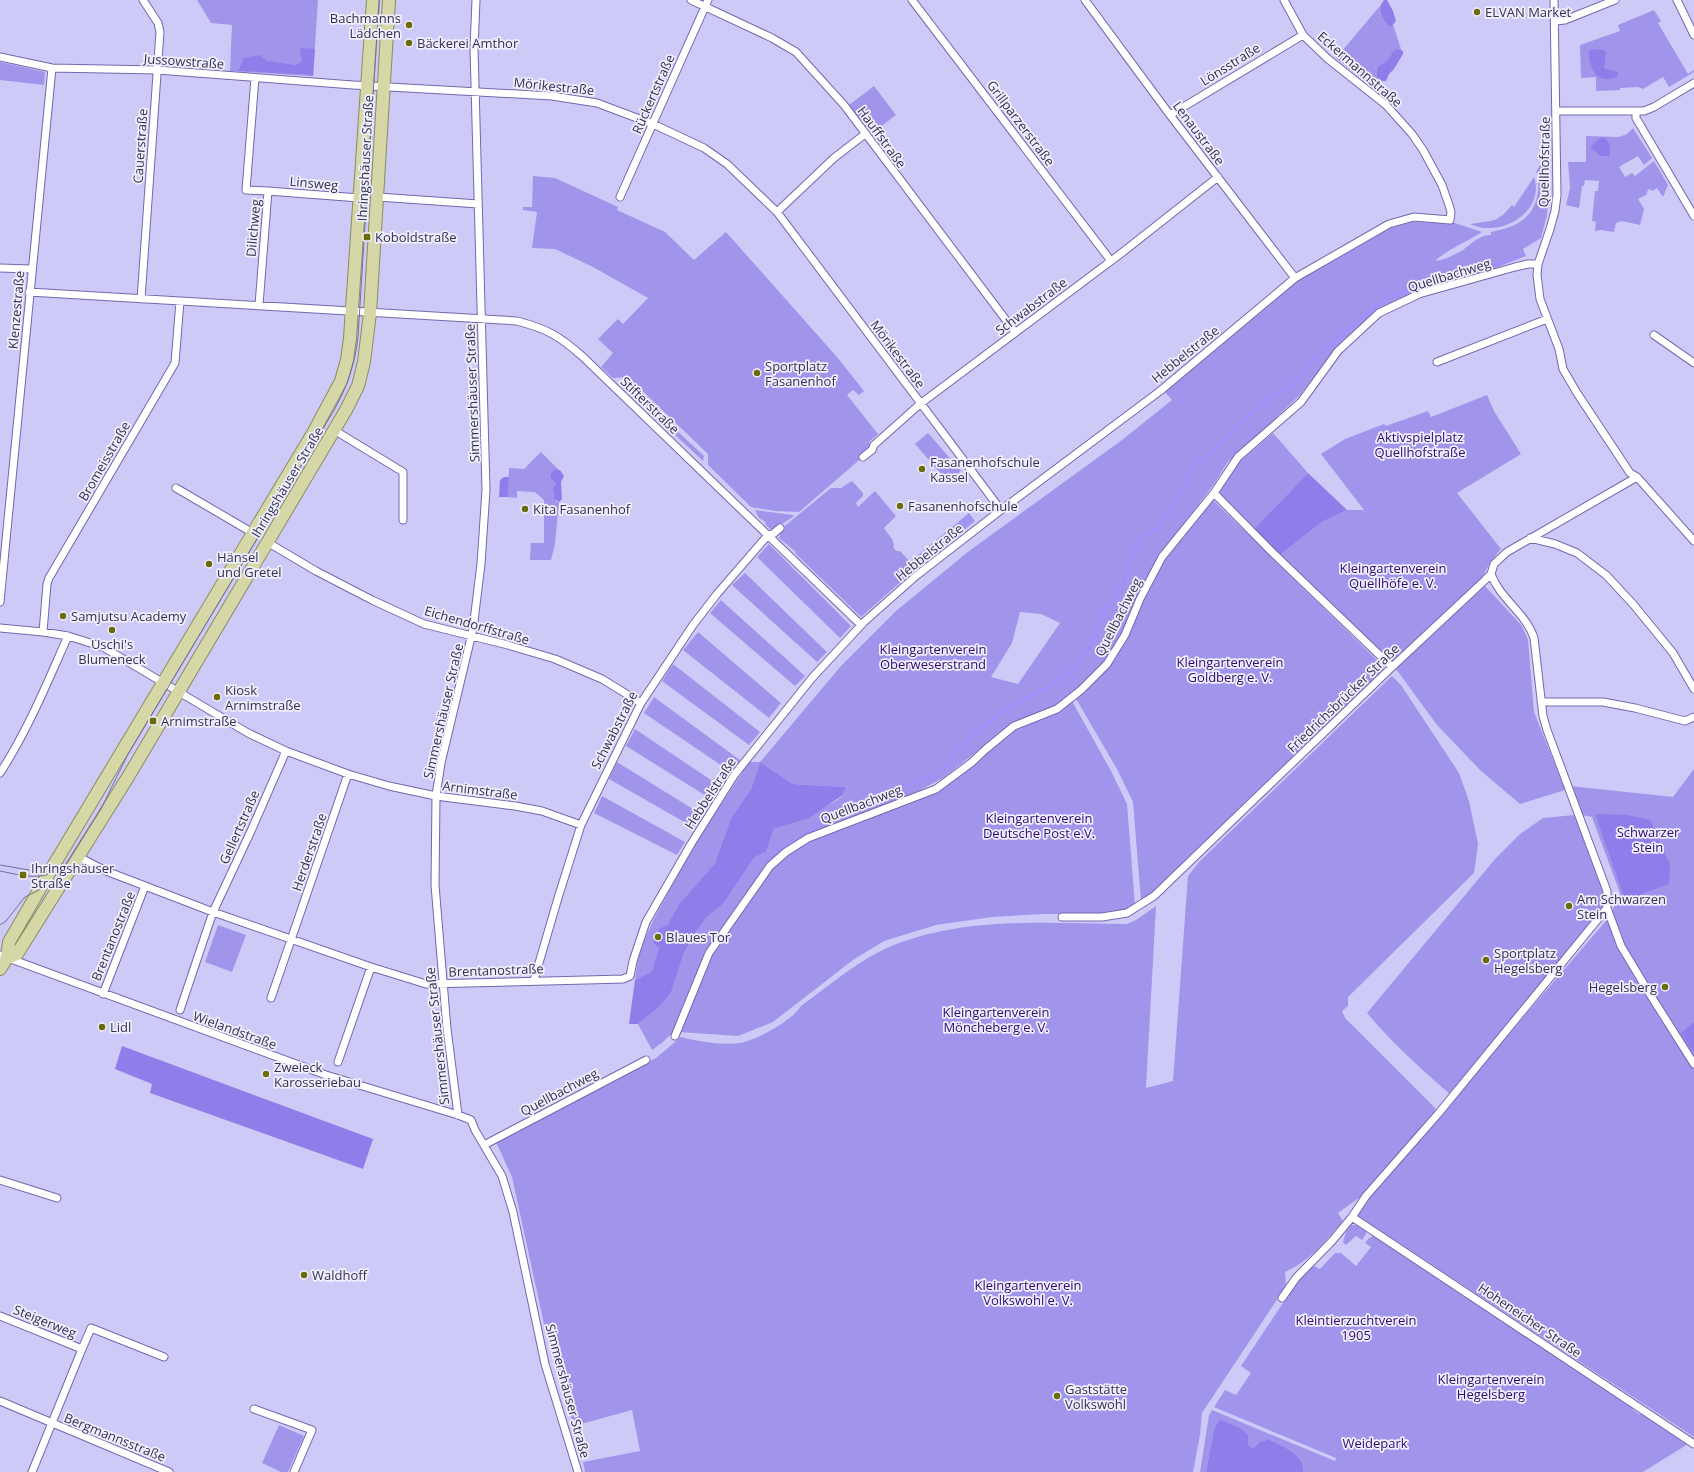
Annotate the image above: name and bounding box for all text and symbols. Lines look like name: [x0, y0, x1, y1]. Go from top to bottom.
place label: ELVAN Market: [1485, 3, 1572, 21]
marker: ELVAN Market: [1472, 7, 1482, 17]
place label: Bachmanns Lädchen: [330, 9, 401, 42]
marker: Bachmanns Lädchen: [404, 20, 414, 30]
street label: Eckermannstraße: [1314, 27, 1406, 111]
place label: Bäckerei Amthor: [417, 34, 519, 52]
marker: Bäckerei Amthor: [404, 38, 414, 48]
street label: Lönsstraße: [1197, 38, 1263, 90]
street label: Jussowstraße: [141, 49, 225, 73]
street label: Rückertstraße: [627, 51, 679, 137]
street label: Mörikestraße: [513, 73, 595, 99]
street label: Grillparzerstraße: [983, 77, 1059, 169]
street label: Ihringshäuser Straße: [353, 94, 377, 222]
street label: Lenaustraße: [1169, 97, 1229, 169]
street label: Hauffstraße: [853, 102, 911, 172]
street label: Cauerstraße: [128, 108, 152, 184]
street label: Quellhofstraße: [1534, 116, 1554, 208]
street label: Linsweg: [289, 172, 339, 194]
street label: Dilichweg: [242, 198, 264, 258]
place label: Koboldstraße: [375, 228, 457, 246]
marker: Koboldstraße: [362, 232, 372, 242]
street label: Quellbachweg: [1405, 254, 1493, 296]
street label: Klenzestraße: [4, 270, 28, 350]
street label: Schwabstraße: [992, 273, 1070, 339]
street label: Mörikestraße: [866, 316, 930, 392]
street label: Hebbelstraße: [1147, 321, 1223, 387]
street label: Simmershäuser Straße: [461, 324, 483, 462]
place label: Sportplatz Fasanenhof: [765, 357, 836, 390]
marker: Sportplatz Fasanenhof: [752, 368, 762, 378]
street label: Stifterstraße: [617, 372, 683, 438]
street label: Bromeisstraße: [74, 418, 134, 504]
street label: Ihringshäuser Straße: [247, 423, 327, 541]
park label: Aktivspielplatz Quellhofstraße: [1375, 428, 1465, 461]
place label: Fasanenhofschule Kassel: [930, 453, 1040, 486]
marker: Fasanenhofschule Kassel: [917, 464, 927, 474]
place label: Fasanenhofschule: [908, 497, 1018, 515]
place label: Kita Fasanenhof: [533, 500, 631, 518]
marker: Fasanenhofschule: [895, 501, 905, 511]
marker: Kita Fasanenhof: [520, 504, 530, 514]
street label: Hebbelstraße: [891, 519, 967, 585]
place label: Hänsel und Gretel: [217, 548, 282, 581]
marker: Hänsel und Gretel: [204, 559, 214, 569]
park label: Kleingartenverein Quellhöfe e. V.: [1340, 559, 1446, 592]
street label: Quellbachweg: [1091, 575, 1145, 659]
street label: Eichendorffstraße: [422, 601, 532, 649]
place label: Samjutsu Academy: [71, 607, 187, 625]
marker: Samjutsu Academy: [58, 611, 68, 621]
marker: Uschi's Blumeneck: [107, 625, 117, 635]
place label: Uschi's Blumeneck: [78, 635, 146, 668]
park label: Kleingartenverein Oberweserstrand: [880, 640, 986, 673]
street label: Friedrichsbrücker Straße: [1283, 640, 1403, 756]
street label: Simmershäuser Straße: [419, 642, 467, 780]
park label: Kleingartenverein Goldberg e. V.: [1177, 653, 1283, 686]
place label: Kiosk Arnimstraße: [225, 681, 301, 714]
street label: Schwabstraße: [587, 688, 641, 772]
marker: Kiosk Arnimstraße: [212, 692, 222, 702]
place label: Arnimstraße: [161, 712, 237, 730]
marker: Arnimstraße: [148, 716, 158, 726]
street label: Hebbelstraße: [680, 754, 740, 832]
street label: Arnimstraße: [441, 776, 519, 804]
street label: Quellbachweg: [818, 780, 904, 828]
street label: Gellertstraße: [215, 787, 263, 867]
park label: Kleingartenverein Deutsche Post e.V.: [983, 809, 1095, 842]
street label: Herderstraße: [287, 811, 331, 893]
park label: Schwarzer Stein: [1617, 823, 1680, 856]
place label: Ihringshäuser Straße: [31, 859, 115, 892]
marker: Ihringshäuser Straße: [18, 870, 28, 880]
street label: Brentanostraße: [87, 888, 139, 984]
place label: Am Schwarzen Stein: [1577, 890, 1666, 923]
marker: Am Schwarzen Stein: [1564, 901, 1574, 911]
place label: Blaues Tor: [666, 928, 731, 946]
marker: Blaues Tor: [653, 932, 663, 942]
place label: Sportplatz Hegelsberg: [1494, 944, 1562, 977]
marker: Sportplatz Hegelsberg: [1481, 955, 1491, 965]
street label: Brentanostraße: [448, 959, 544, 981]
street label: Simmershäuser Straße: [421, 966, 453, 1106]
place label: Hegelsberg: [1589, 978, 1657, 996]
marker: Hegelsberg: [1660, 982, 1670, 992]
park label: Kleingartenverein Möncheberg e. V.: [943, 1003, 1049, 1036]
street label: Wielandstraße: [191, 1007, 279, 1053]
place label: Lidl: [110, 1018, 131, 1036]
marker: Lidl: [97, 1022, 107, 1032]
place label: Zweieck Karosseriebau: [274, 1058, 361, 1091]
street label: Quellbachweg: [517, 1064, 601, 1120]
marker: Zweieck Karosseriebau: [261, 1069, 271, 1079]
place label: Waldhoff: [312, 1266, 368, 1284]
marker: Waldhoff: [299, 1270, 309, 1280]
park label: Kleingartenverein Volkswohl e. V.: [975, 1276, 1081, 1309]
street label: Hoheneicher Straße: [1475, 1279, 1585, 1361]
street label: Steigerweg: [11, 1300, 79, 1342]
park label: Kleintierzuchtverein 1905: [1296, 1311, 1416, 1344]
street label: Simmershäuser Straße: [541, 1322, 595, 1460]
park label: Kleingartenverein Hegelsberg: [1438, 1370, 1544, 1403]
place label: Gaststätte Volkswohl: [1065, 1380, 1127, 1413]
marker: Gaststätte Volkswohl: [1052, 1391, 1062, 1401]
street label: Bergmannsstraße: [61, 1408, 169, 1466]
park label: Weidepark: [1342, 1434, 1408, 1452]

